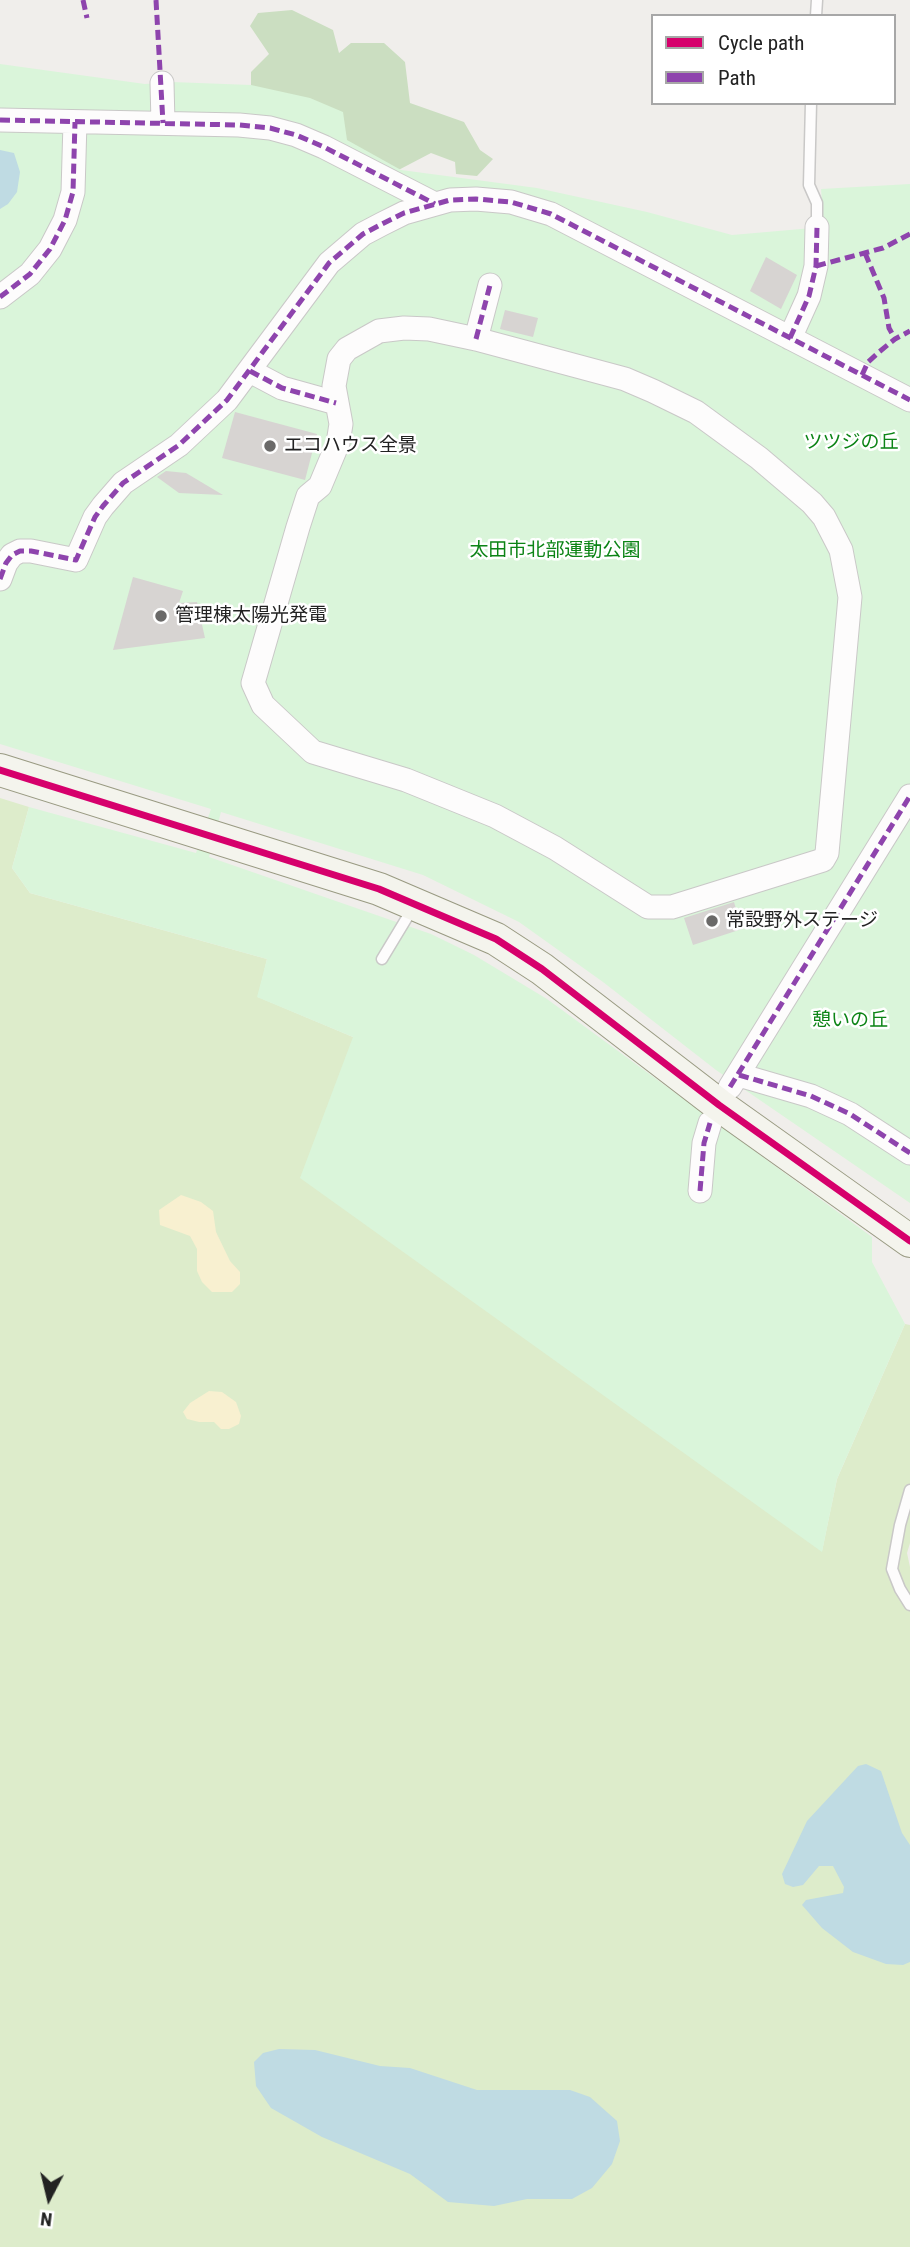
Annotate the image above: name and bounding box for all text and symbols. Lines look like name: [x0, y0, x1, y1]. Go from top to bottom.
legend: [651, 14, 896, 105]
text: Cycle path: [718, 31, 804, 55]
text: Path: [718, 66, 756, 90]
park label: ツツジの丘: [804, 432, 898, 454]
place label: エコハウス全景: [284, 435, 417, 457]
marker: エコハウス全景: [262, 438, 278, 454]
park label: 太田市北部運動公園: [470, 540, 640, 562]
place label: 管理棟太陽光発電: [175, 605, 327, 627]
marker: 管理棟太陽光発電: [153, 608, 169, 624]
place label: 常設野外ステージ: [726, 910, 878, 932]
marker: 常設野外ステージ: [704, 913, 720, 929]
park label: 憩いの丘: [812, 1010, 888, 1032]
north arrow: [14, 2163, 84, 2233]
text: N: [39, 2207, 54, 2231]

